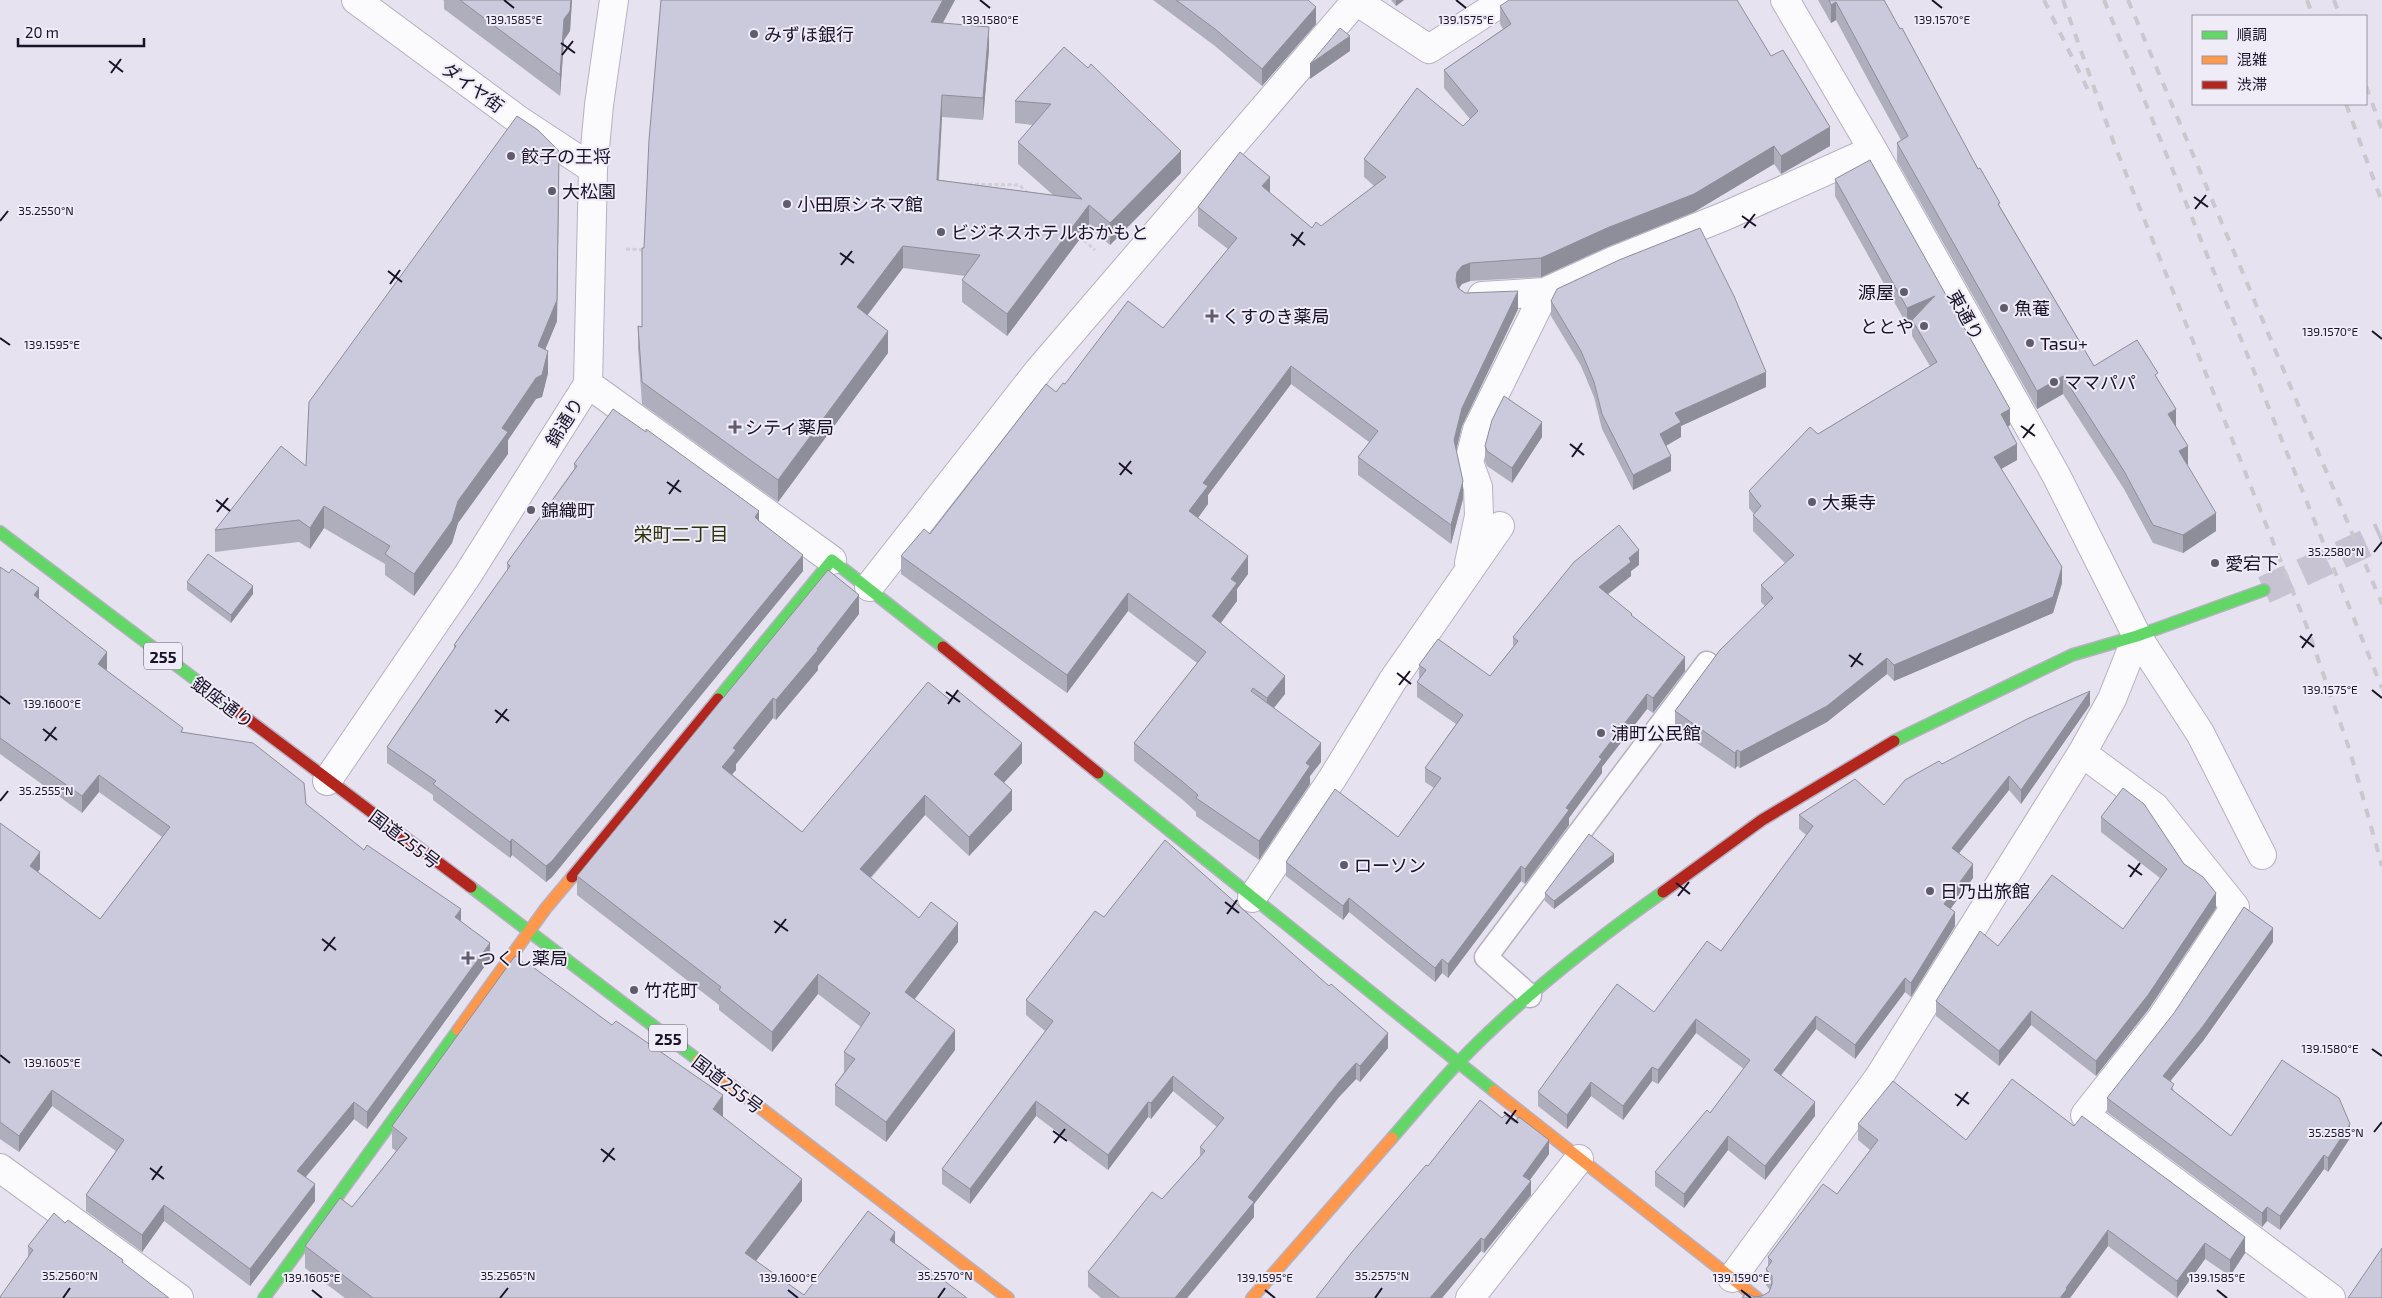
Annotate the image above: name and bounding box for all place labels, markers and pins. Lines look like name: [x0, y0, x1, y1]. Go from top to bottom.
place label: みずほ銀行: [764, 23, 854, 45]
marker: みずほ銀行: [748, 28, 760, 40]
place label: 餃子の王将: [521, 145, 611, 167]
marker: 餃子の王将: [505, 150, 517, 162]
place label: 大松園: [562, 180, 616, 202]
marker: 大松園: [546, 185, 558, 197]
place label: 小田原シネマ館: [797, 193, 923, 215]
marker: 小田原シネマ館: [781, 198, 793, 210]
place label: ビジネスホテルおかもと: [951, 221, 1149, 243]
marker: ビジネスホテルおかもと: [935, 226, 947, 238]
place label: 源屋: [1858, 281, 1894, 303]
marker: 源屋: [1898, 286, 1910, 298]
place label: 魚菴: [2014, 297, 2050, 319]
marker: 魚菴: [1998, 302, 2010, 314]
place label: くすのき薬局: [1222, 305, 1329, 327]
marker: くすのき薬局: [1206, 310, 1218, 322]
place label: ととや: [1860, 315, 1914, 337]
marker: ととや: [1918, 320, 1930, 332]
place label: Tasu+: [2040, 332, 2088, 354]
marker: Tasu+: [2024, 337, 2036, 349]
place label: ママパパ: [2064, 371, 2136, 393]
marker: ママパパ: [2048, 376, 2060, 388]
place label: シティ薬局: [745, 416, 834, 438]
marker: シティ薬局: [729, 421, 741, 433]
place label: 大乗寺: [1822, 491, 1876, 513]
marker: 大乗寺: [1806, 496, 1818, 508]
place label: 錦織町: [541, 499, 595, 521]
marker: 錦織町: [525, 504, 537, 516]
place label: 愛宕下: [2225, 552, 2279, 574]
marker: 愛宕下: [2209, 557, 2221, 569]
place label: 浦町公民館: [1611, 722, 1701, 744]
marker: 浦町公民館: [1595, 727, 1607, 739]
place label: ローソン: [1354, 854, 1426, 876]
marker: ローソン: [1338, 859, 1350, 871]
place label: 日乃出旅館: [1940, 880, 2030, 902]
marker: 日乃出旅館: [1924, 885, 1936, 897]
place label: つくし薬局: [478, 947, 568, 969]
marker: つくし薬局: [462, 952, 474, 964]
place label: 竹花町: [644, 979, 698, 1001]
marker: 竹花町: [628, 984, 640, 996]

